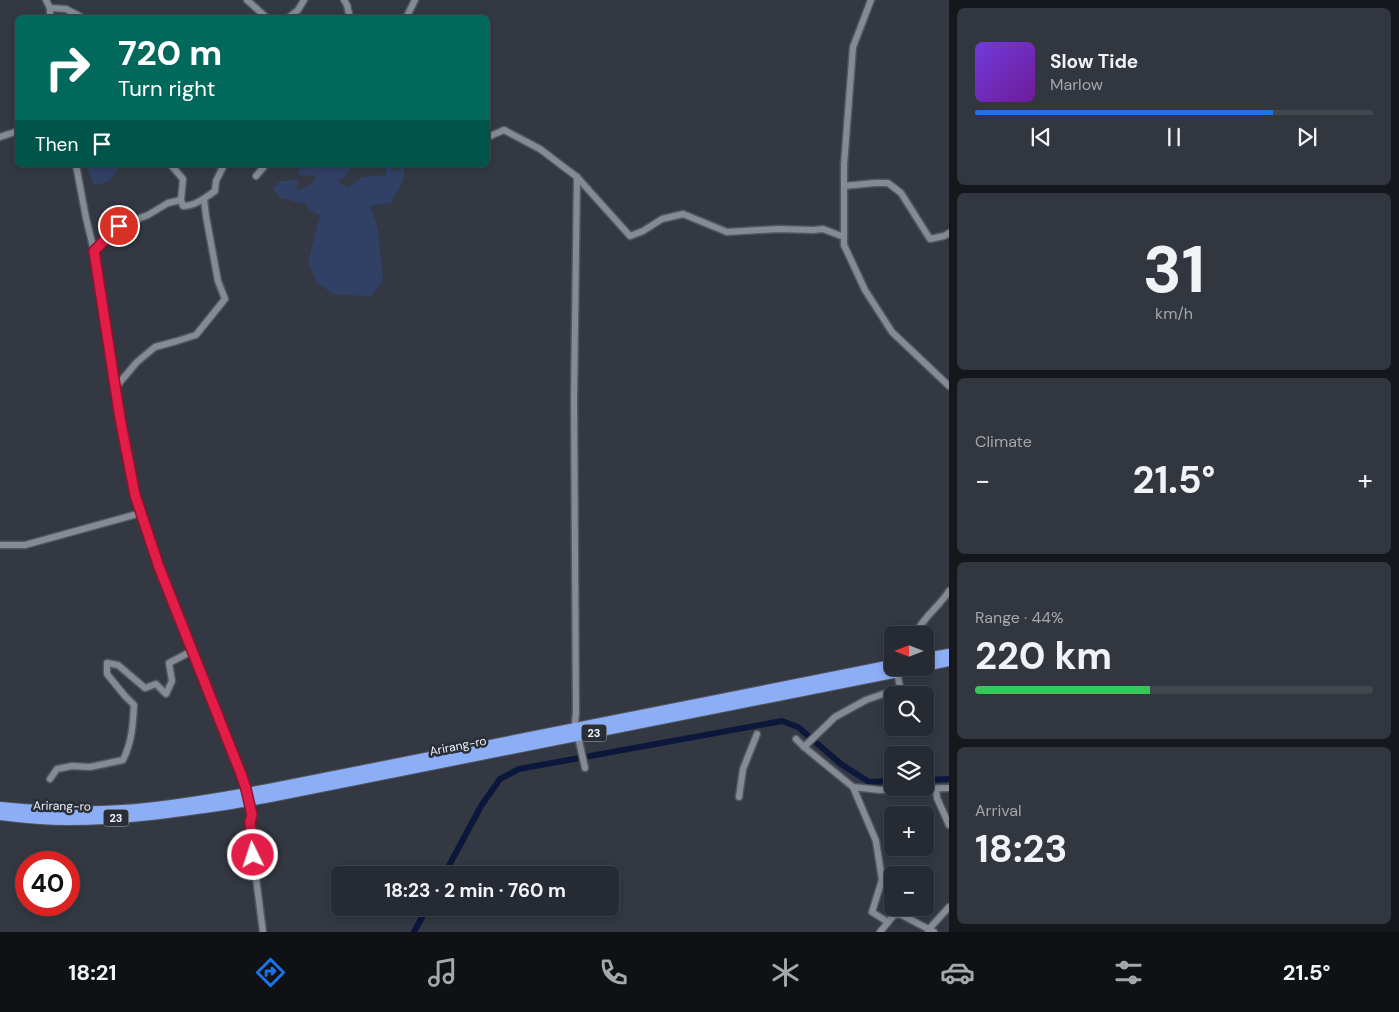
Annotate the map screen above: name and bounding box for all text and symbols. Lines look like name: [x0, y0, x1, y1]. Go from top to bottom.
text: 720 m: [118, 30, 222, 76]
icon: right: [35, 35, 100, 100]
text: Slow Tide: [1050, 49, 1138, 74]
text: Turn right: [118, 74, 215, 103]
text: Marlow: [1050, 74, 1103, 95]
icon: previous: [1027, 123, 1055, 151]
icon: pause: [1160, 123, 1188, 151]
icon: next: [1293, 123, 1321, 151]
icon: arrive: [88, 130, 116, 158]
text: Then: [35, 132, 78, 157]
pin: [98, 205, 140, 247]
icon: arrive: [105, 212, 133, 240]
text: 31: [1143, 228, 1205, 312]
text: km/h: [1155, 303, 1193, 324]
text: Climate: [975, 431, 1032, 452]
text: 21.5°: [1133, 455, 1215, 505]
text: −: [975, 462, 990, 499]
text: +: [1358, 462, 1373, 499]
text: Range · 44%: [975, 607, 1063, 628]
north arrow: [884, 626, 934, 676]
map controls: [884, 626, 934, 916]
text: 220 km: [975, 631, 1112, 681]
button: search: [884, 686, 934, 736]
road number: 23: [582, 724, 606, 741]
street label: Arirang-ro: [428, 733, 488, 759]
button: layers: [884, 746, 934, 796]
street label: Arirang-ro: [33, 797, 91, 815]
text: Arrival: [975, 800, 1022, 821]
button: +: [884, 806, 934, 856]
road number: 23: [104, 810, 128, 826]
text: 18:23: [975, 824, 1067, 874]
position arrow: [226, 828, 278, 880]
speed limit sign: 40: [15, 851, 80, 916]
button: −: [884, 866, 934, 916]
text: 18:23 · 2 min · 760 m: [384, 878, 566, 903]
icon: directions: [253, 955, 288, 990]
icon: music: [425, 955, 460, 990]
icon: phone: [596, 955, 631, 990]
icon: climate: [768, 955, 803, 990]
icon: car: [940, 955, 975, 990]
icon: filters: [1111, 955, 1146, 990]
text: 18:21: [68, 958, 117, 987]
text: 21.5°: [1283, 958, 1331, 987]

